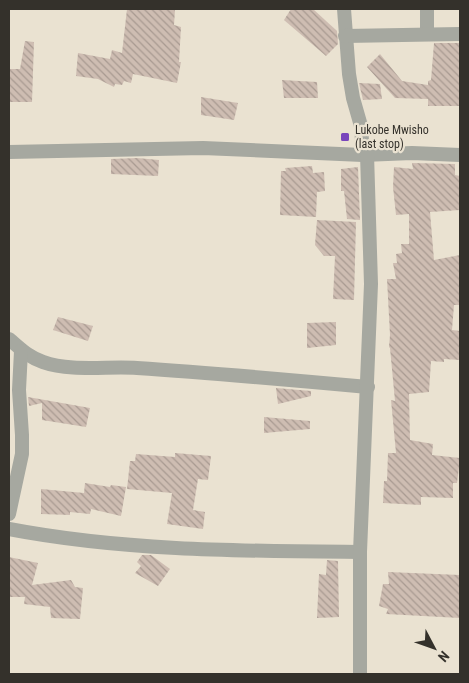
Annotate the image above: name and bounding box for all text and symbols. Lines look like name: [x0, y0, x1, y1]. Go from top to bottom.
place label: Lukobe Mwisho (last stop): [355, 123, 429, 151]
marker: Lukobe Mwisho (last stop): [339, 131, 351, 143]
north arrow: [409, 623, 459, 673]
text: N: [435, 648, 453, 665]

